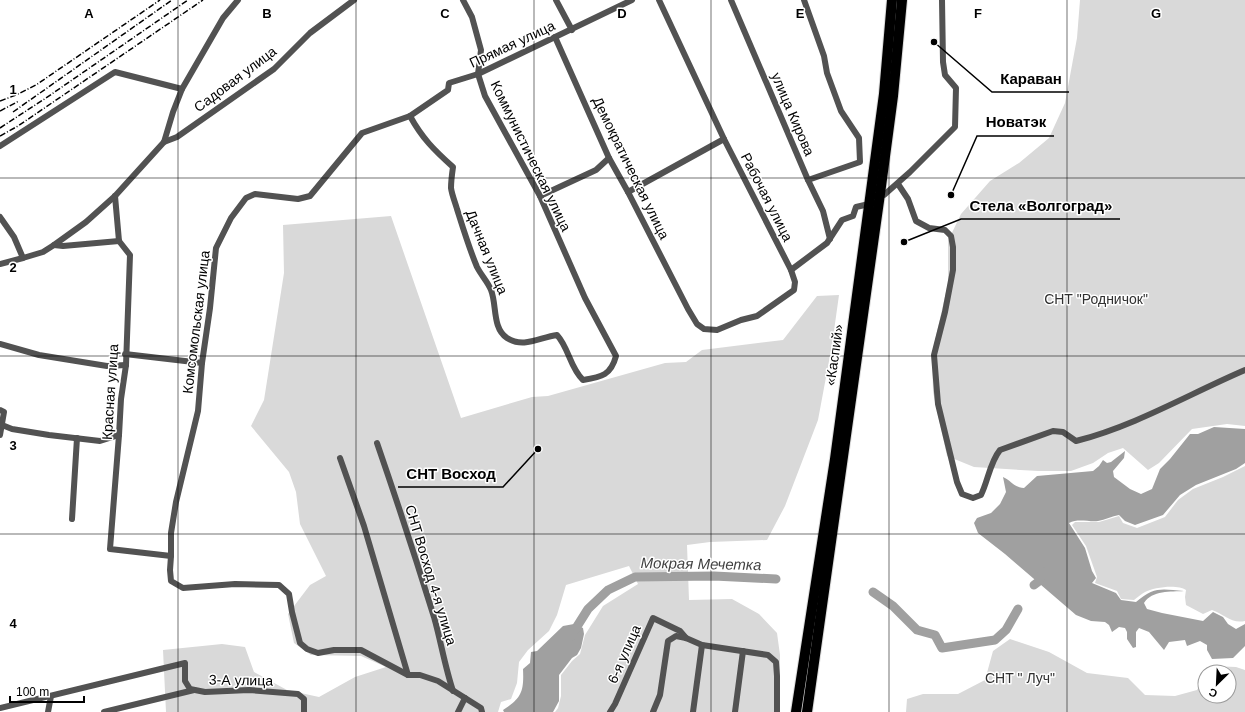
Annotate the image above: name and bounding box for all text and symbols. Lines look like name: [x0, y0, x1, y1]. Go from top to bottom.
text: A: [84, 6, 94, 21]
text: B: [262, 6, 272, 21]
text: C: [440, 6, 450, 21]
text: D: [617, 6, 627, 21]
text: E: [796, 6, 805, 21]
text: F: [974, 6, 982, 21]
text: G: [1151, 6, 1161, 21]
street label: Прямая улица: [467, 17, 558, 71]
street label: Садовая улица: [191, 43, 280, 115]
callout: Караван: [992, 65, 1069, 92]
street label: улица Кирова: [768, 70, 818, 158]
text: Караван: [1000, 70, 1062, 87]
street label: Коммунистическая улица: [488, 78, 575, 234]
text: 1: [9, 82, 17, 97]
street label: Демократическая улица: [589, 94, 673, 242]
callout: Новатэк: [977, 109, 1054, 136]
text: Новатэк: [986, 113, 1047, 130]
street label: Рабочая улица: [738, 150, 796, 244]
callout: Стела «Волгоград»: [961, 192, 1120, 219]
text: Стела «Волгоград»: [970, 197, 1112, 214]
street label: Дачная улица: [463, 207, 511, 297]
street label: Комсомольская улица: [179, 249, 213, 395]
text: 2: [9, 260, 17, 275]
park label: СНТ "Родничок": [1044, 291, 1148, 307]
street label: «Каспий»: [822, 323, 846, 387]
street label: Красная улица: [99, 343, 121, 441]
text: 3: [9, 438, 17, 453]
callout: СНТ Восход: [398, 460, 503, 487]
text: СНТ Восход: [406, 465, 496, 482]
street label: СНТ Восход 4-я улица: [402, 503, 460, 647]
water label: Мокрая Мечетка: [641, 554, 761, 573]
text: 4: [9, 616, 17, 631]
street label: 6-я улица: [604, 622, 644, 686]
north arrow: [1197, 664, 1237, 704]
park label: СНТ " Луч": [985, 670, 1055, 686]
street label: 3-А улица: [209, 671, 273, 689]
scale bar: [10, 678, 84, 704]
text: 100 m: [16, 685, 49, 699]
text: С: [1207, 686, 1219, 700]

